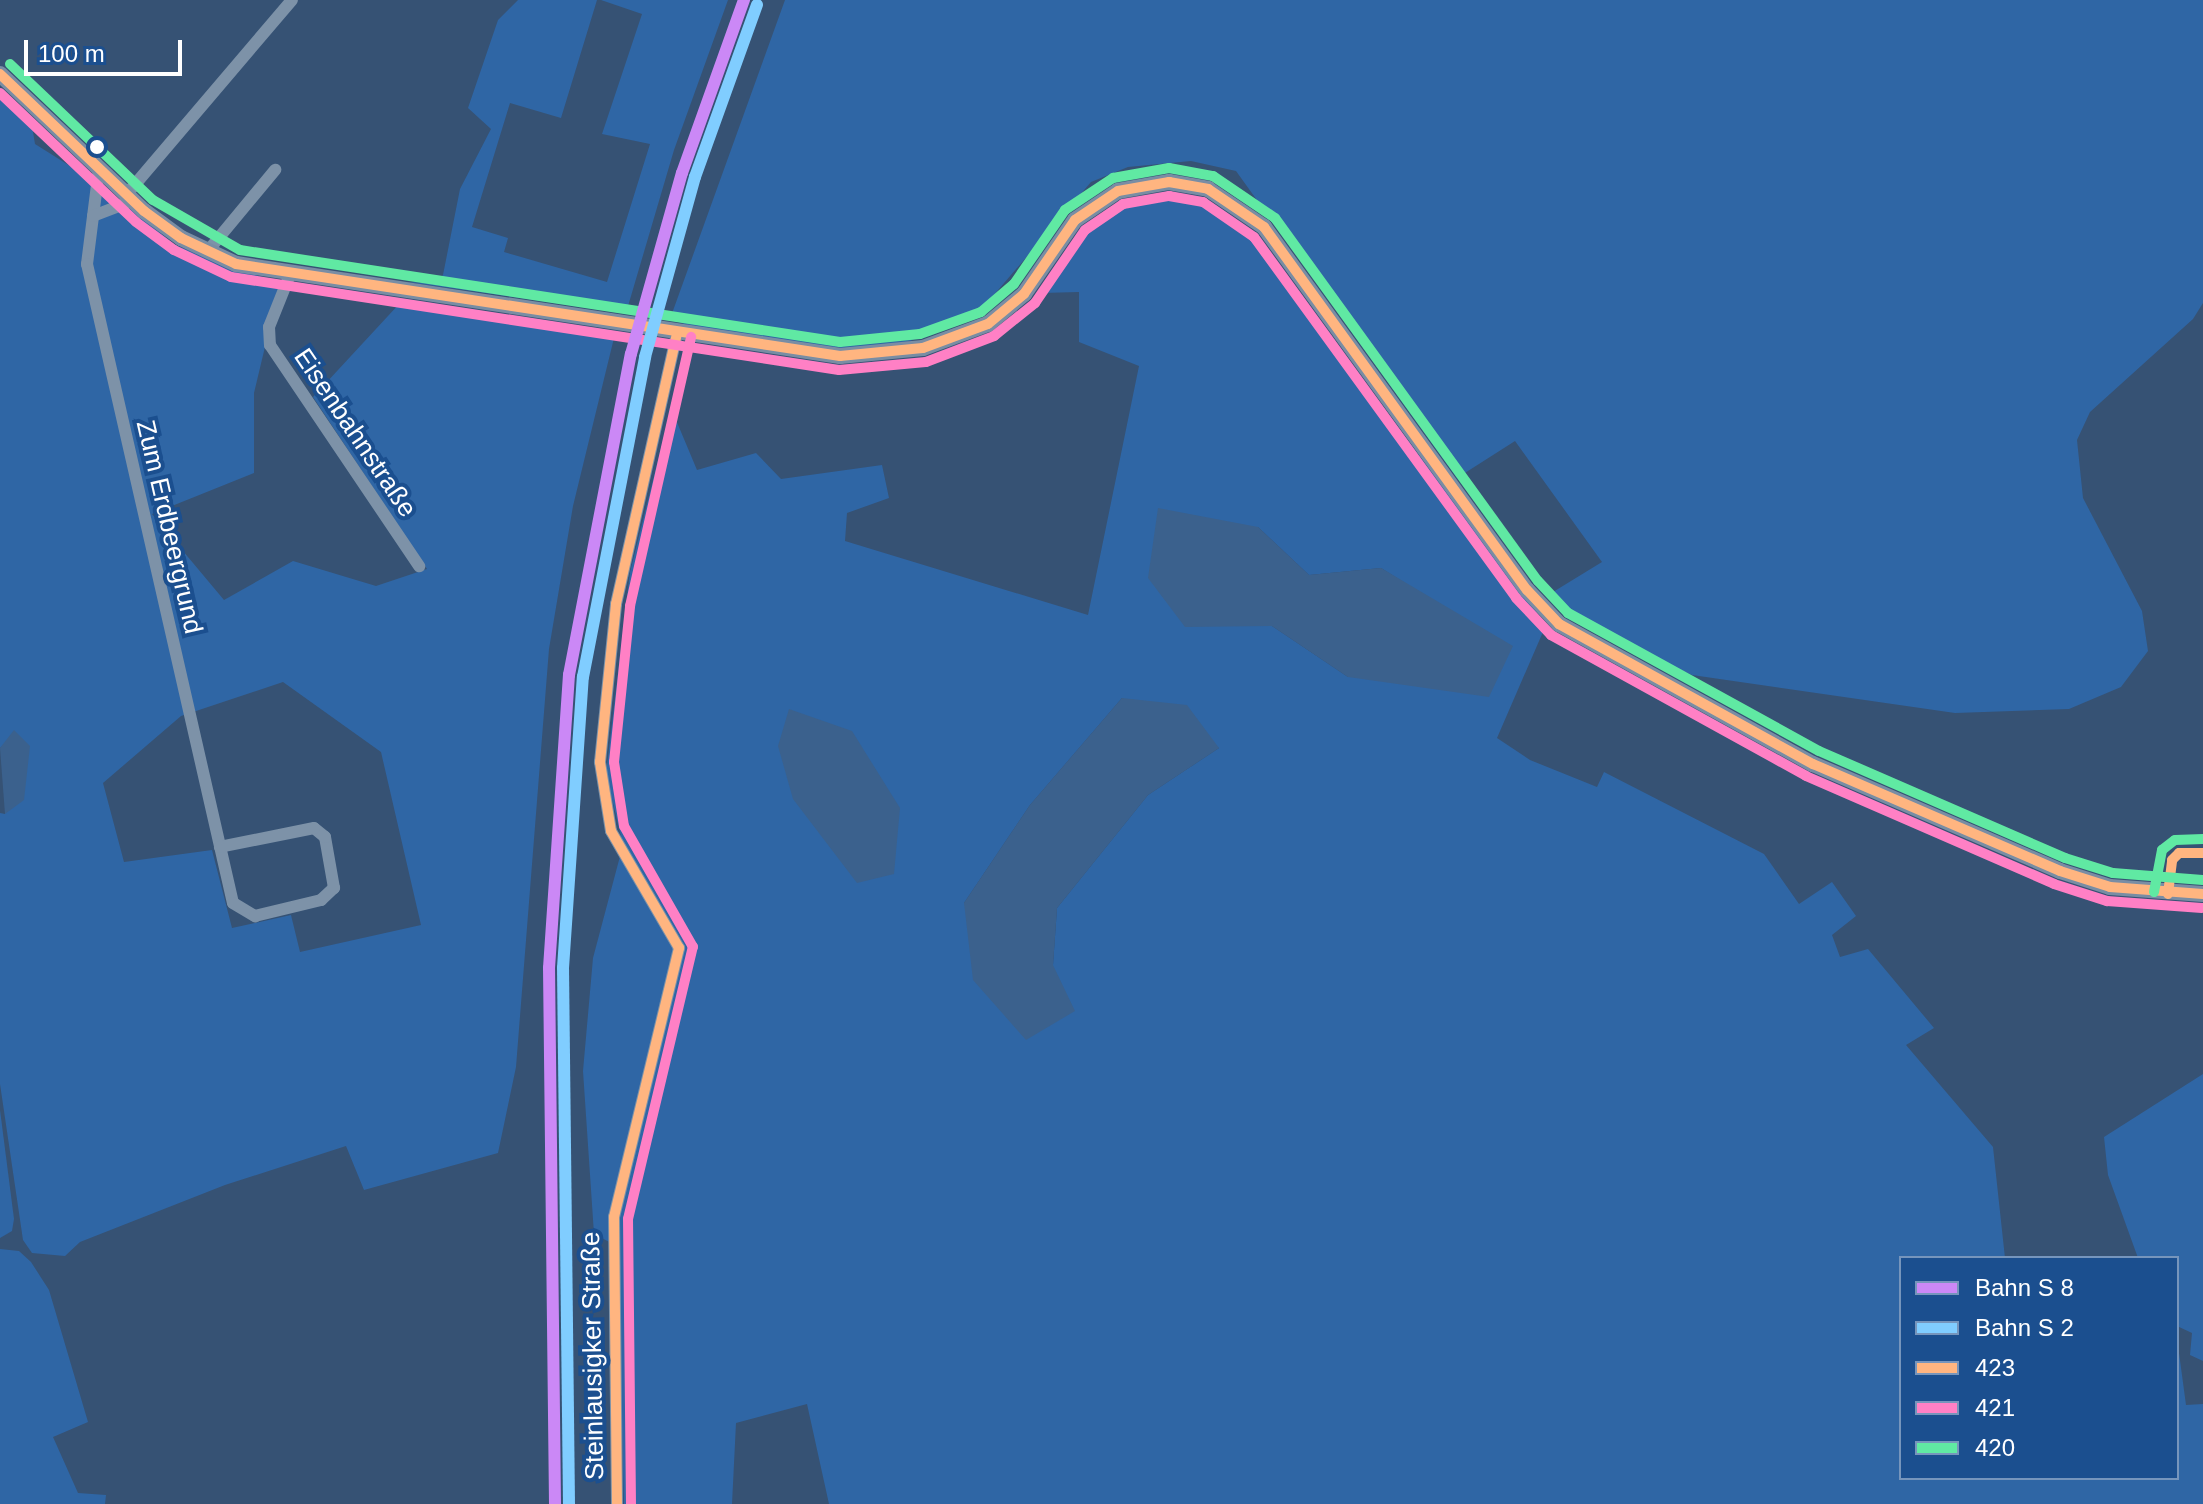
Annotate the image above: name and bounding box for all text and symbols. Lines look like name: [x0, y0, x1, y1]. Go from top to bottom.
scale bar: [28, 24, 186, 74]
text: 100 m: [38, 40, 105, 67]
unlabelled marker: [89, 139, 105, 155]
street label: Eisenbahnstraße: [287, 343, 423, 523]
street label: Zum Erdbeergrund: [129, 417, 209, 637]
street label: Steinlausigker Straße: [575, 1231, 611, 1481]
legend: [1899, 1256, 2179, 1480]
text: Bahn S 8: [1975, 1274, 2074, 1301]
text: Bahn S 2: [1975, 1314, 2074, 1341]
text: 423: [1975, 1354, 2015, 1381]
text: 421: [1975, 1394, 2015, 1421]
text: 420: [1975, 1434, 2015, 1461]

